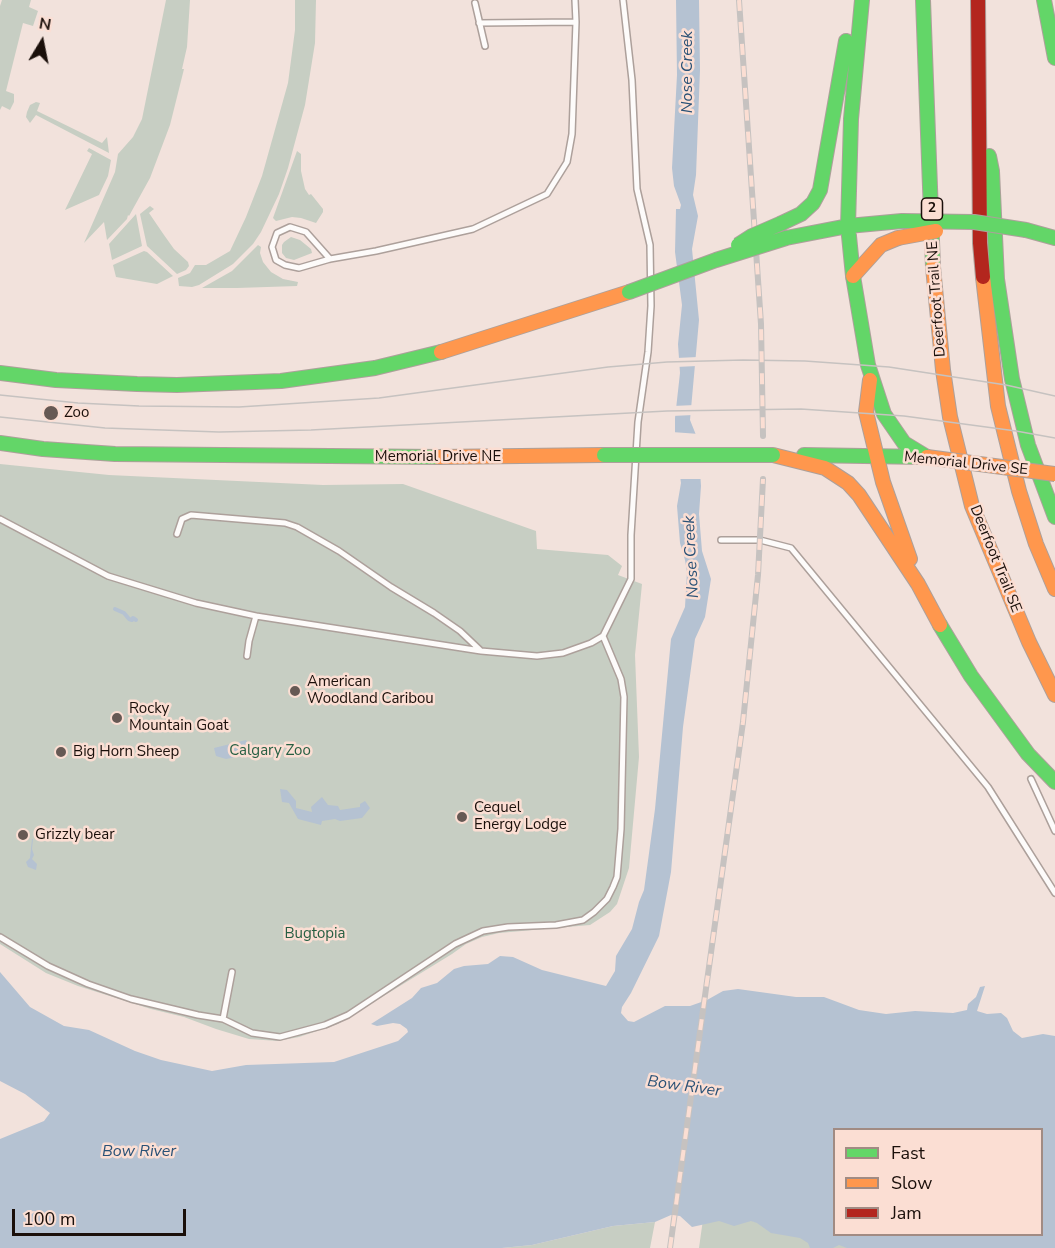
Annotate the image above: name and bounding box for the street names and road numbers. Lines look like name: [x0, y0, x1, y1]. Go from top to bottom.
road number: 2: [922, 198, 942, 220]
street label: Deerfoot Trail NE: [924, 240, 950, 358]
street label: Memorial Drive NE: [375, 448, 501, 466]
street label: Memorial Drive SE: [903, 449, 1029, 479]
street label: Deerfoot Trail SE: [965, 503, 1025, 615]

